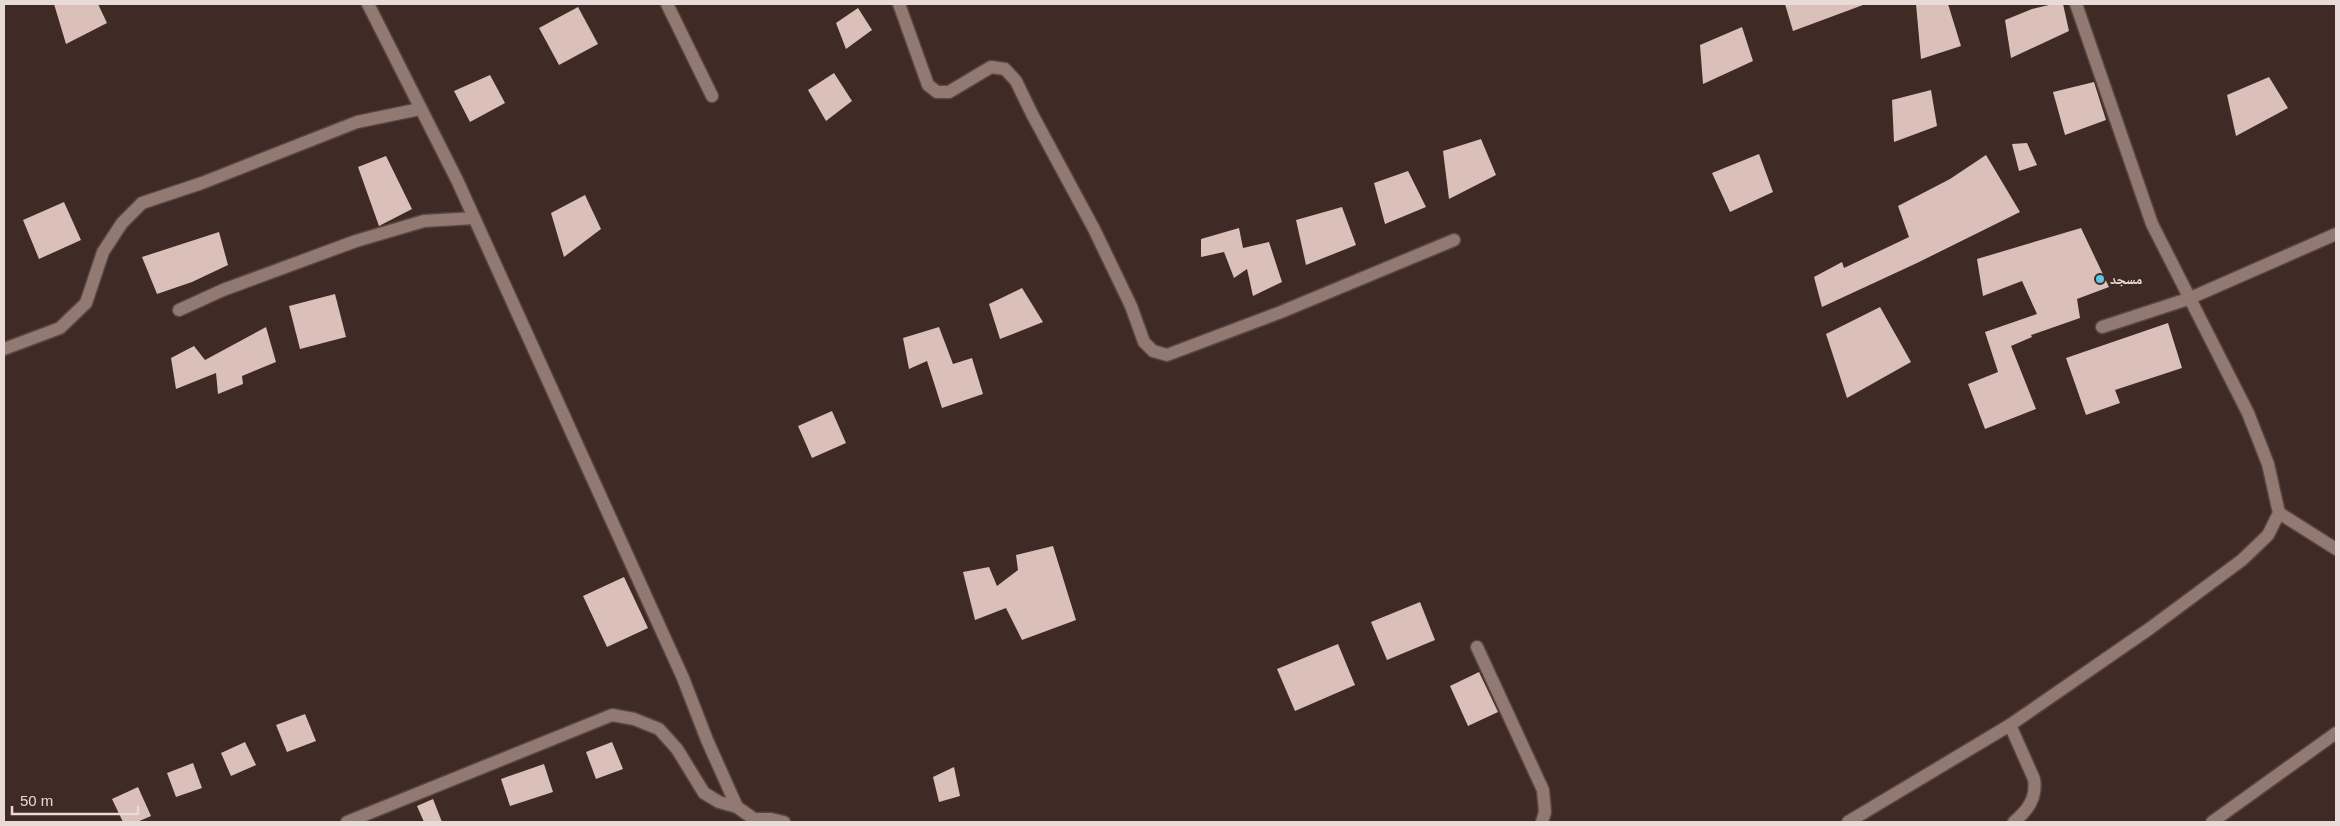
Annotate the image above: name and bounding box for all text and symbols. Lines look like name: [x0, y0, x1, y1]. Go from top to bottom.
place label: مسجد: [2110, 271, 2142, 287]
marker: مسجد: [2094, 273, 2106, 285]
scale bar: [12, 784, 139, 816]
text: 50 m: [20, 792, 53, 809]

